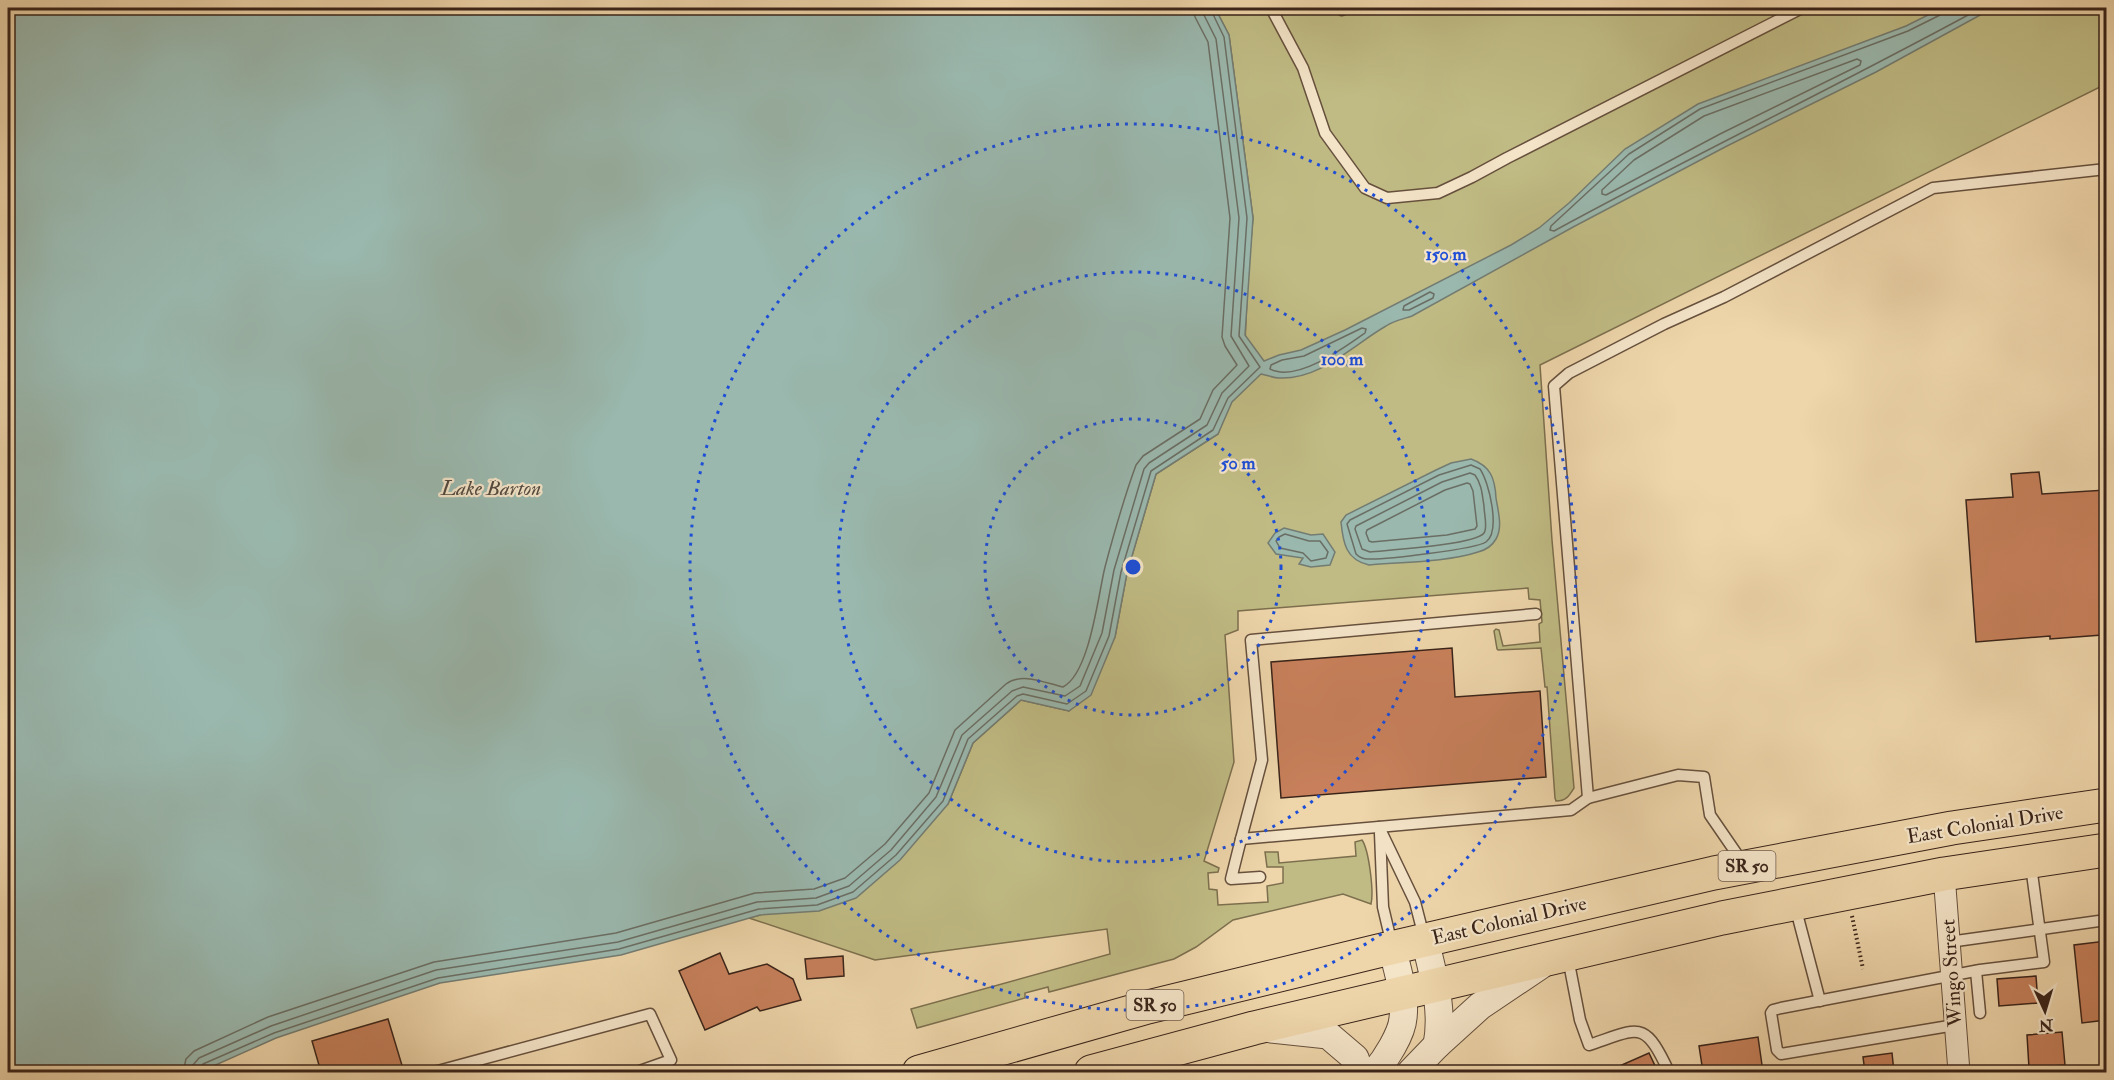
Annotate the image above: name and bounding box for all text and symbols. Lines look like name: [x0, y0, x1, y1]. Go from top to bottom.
text: 150 m: [1425, 243, 1468, 266]
text: 100 m: [1321, 348, 1364, 371]
text: 50 m: [1221, 452, 1256, 475]
water label: Lake Barton: [440, 475, 541, 502]
centre of rings: [1123, 557, 1143, 577]
street label: East Colonial Drive: [1905, 800, 2065, 849]
road number: SR 50: [1718, 851, 1776, 881]
street label: East Colonial Drive: [1429, 891, 1589, 950]
street label: Wingo Street: [1935, 918, 1968, 1029]
north arrow: [2015, 981, 2075, 1041]
road number: SR 50: [1126, 990, 1184, 1020]
text: N: [2037, 1014, 2055, 1035]

